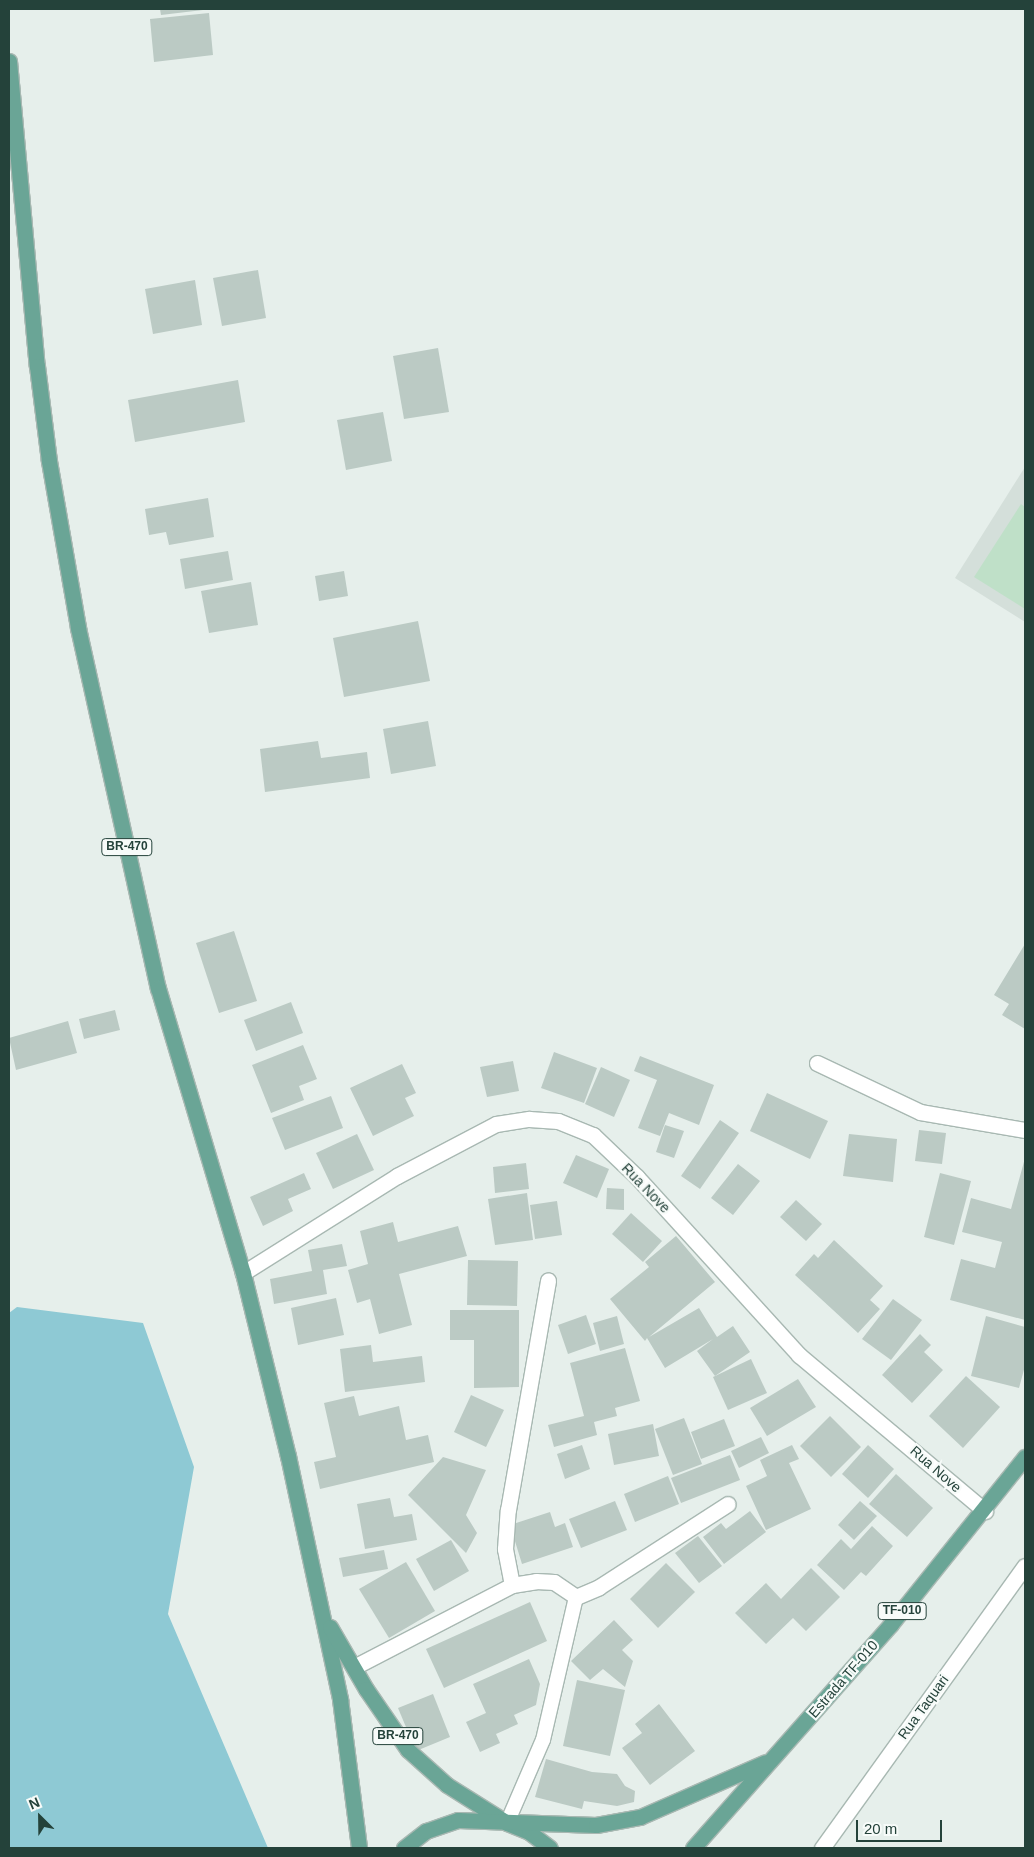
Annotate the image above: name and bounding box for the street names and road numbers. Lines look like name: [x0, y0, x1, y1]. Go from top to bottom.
road number: BR-470: [101, 838, 153, 856]
street label: Rua Nove: [618, 1160, 674, 1216]
street label: Rua Nove: [907, 1442, 965, 1496]
road number: TF-010: [877, 1602, 927, 1620]
street label: Estrada TF-010: [805, 1637, 881, 1721]
street label: Rua Taquari: [894, 1672, 952, 1742]
road number: BR-470: [372, 1726, 424, 1745]

